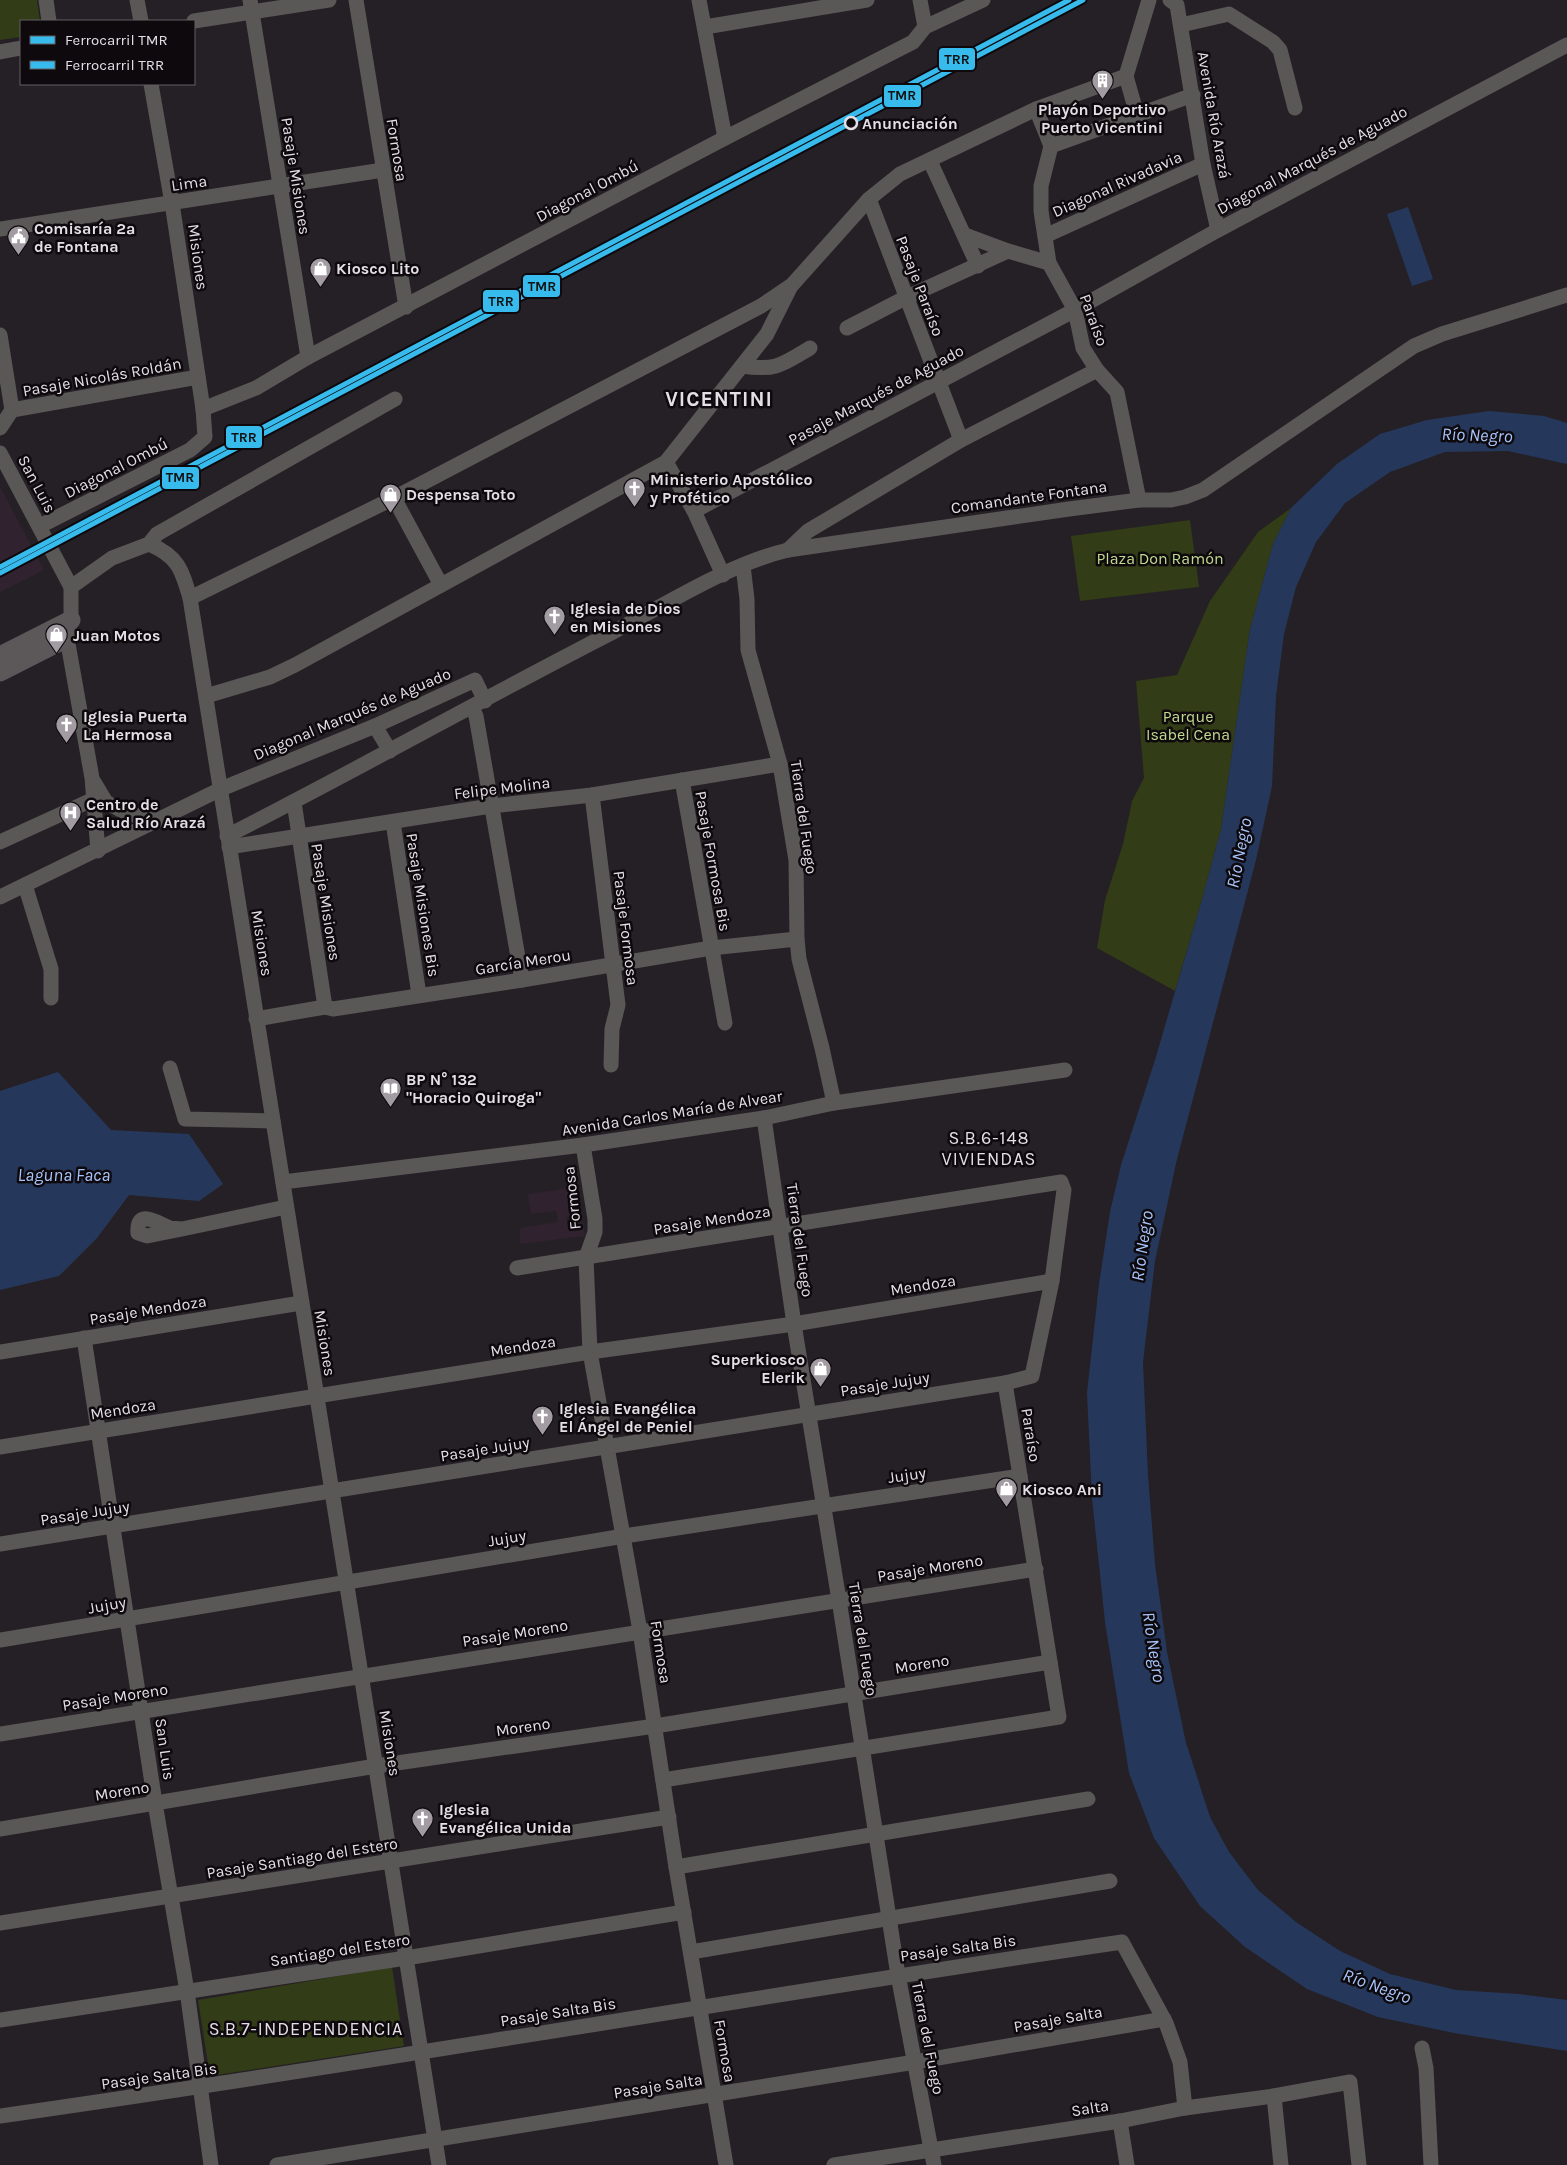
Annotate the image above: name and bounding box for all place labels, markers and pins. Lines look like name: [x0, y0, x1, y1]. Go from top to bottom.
building icon: Playón Deportivo Puerto Vicentini: [1090, 68, 1114, 99]
place label: Playón Deportivo Puerto Vicentini: [1038, 100, 1166, 137]
place label: Anunciación: [862, 114, 958, 133]
marker: Anunciación: [844, 116, 858, 130]
place label: Comisaría 2ª de Fontana: [34, 219, 135, 256]
public building icon: Comisaría 2ª de Fontana: [6, 225, 30, 256]
shop icon: Kiosco Lito: [308, 256, 332, 287]
place label: Kiosco Lito: [336, 259, 419, 278]
place label: Ministerio Apostólico y Profético: [650, 470, 813, 507]
church icon: Ministerio Apostólico y Profético: [622, 476, 646, 507]
shop icon: Despensa Toto: [378, 482, 402, 513]
place label: Despensa Toto: [406, 485, 515, 504]
place label: Iglesia de Dios en Misiones: [570, 599, 681, 636]
church icon: Iglesia de Dios en Misiones: [542, 605, 566, 636]
shop icon: Juan Motos: [45, 623, 69, 654]
place label: Juan Motos: [73, 626, 160, 645]
place label: Iglesia Puerta La Hermosa: [83, 707, 187, 744]
church icon: Iglesia Puerta La Hermosa: [55, 713, 79, 744]
place label: Centro de Salud Río Arazá: [86, 795, 206, 832]
hospital icon: Centro de Salud Río Arazá: [58, 801, 82, 832]
place label: BP N° 132 "Horacio Quiroga": [406, 1070, 541, 1107]
library icon: BP N° 132 "Horacio Quiroga": [378, 1076, 402, 1107]
place label: Superkiosco Elerik: [711, 1350, 806, 1387]
shop icon: Superkiosco Elerik: [809, 1356, 833, 1387]
place label: Iglesia Evangélica El Ángel de Peniel: [559, 1399, 696, 1436]
church icon: Iglesia Evangélica El Ángel de Peniel: [531, 1405, 555, 1436]
shop icon: Kiosco Ani: [994, 1477, 1018, 1508]
place label: Kiosco Ani: [1022, 1480, 1102, 1499]
place label: Iglesia Evangélica Unida: [439, 1800, 571, 1837]
church icon: Iglesia Evangélica Unida: [411, 1806, 435, 1837]

